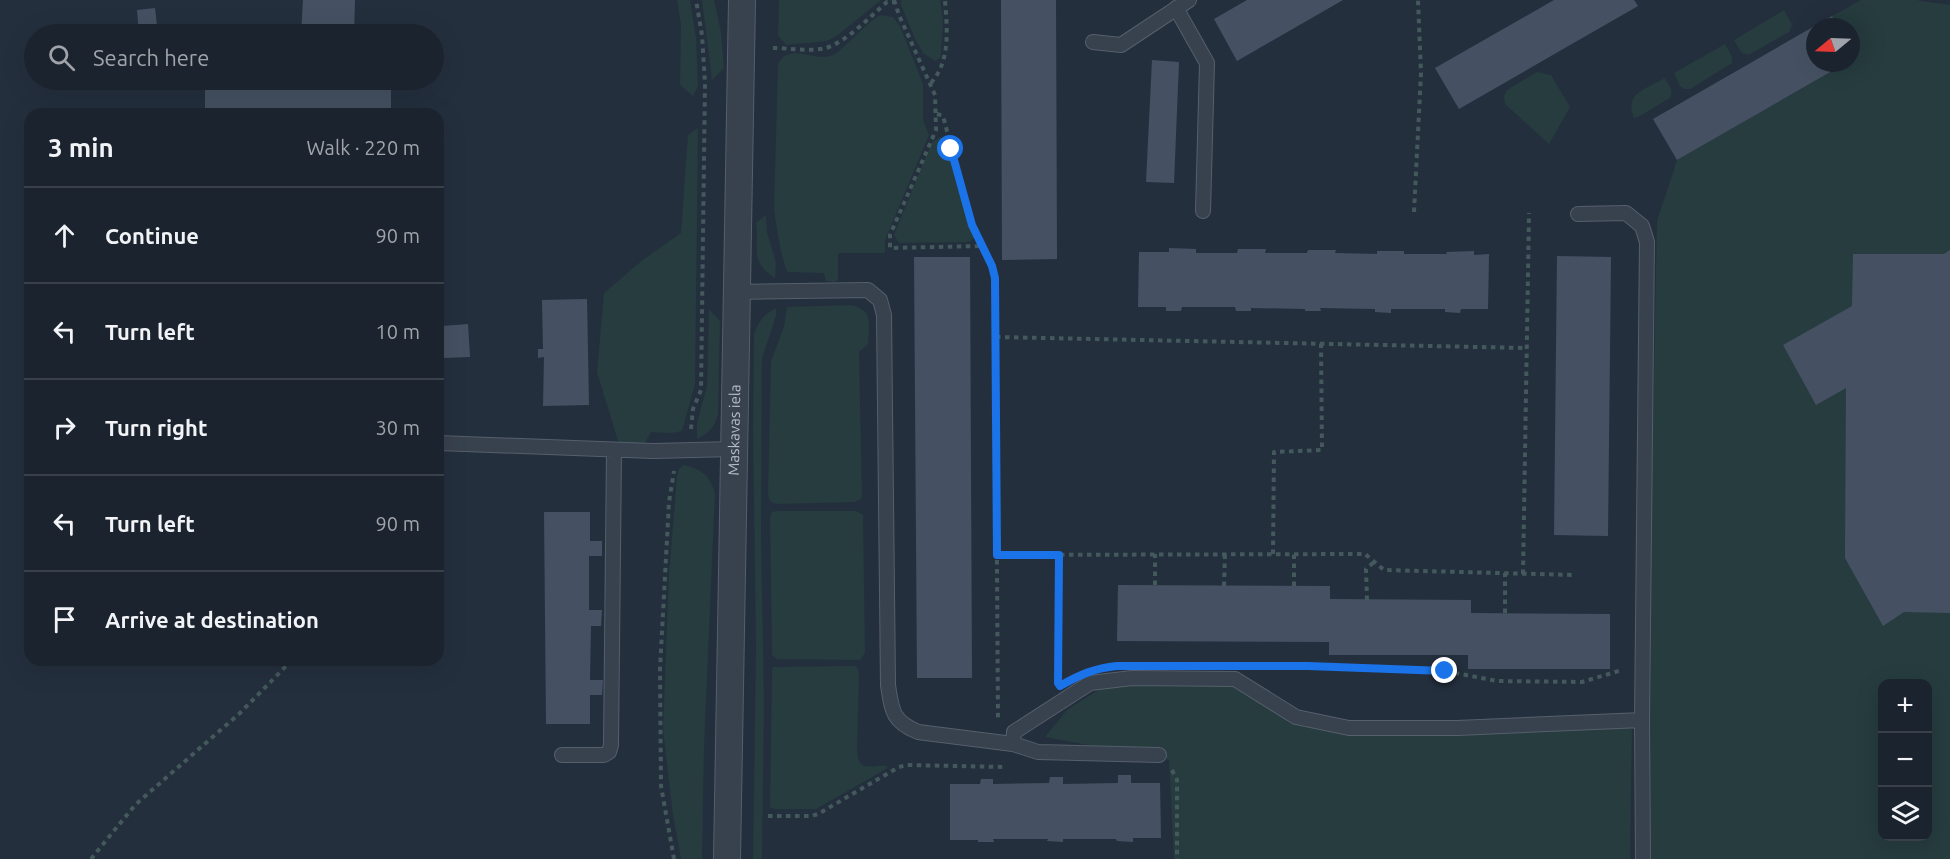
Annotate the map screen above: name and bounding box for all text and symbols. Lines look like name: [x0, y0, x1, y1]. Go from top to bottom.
north arrow: [1806, 18, 1860, 72]
search box: [24, 24, 444, 90]
icon: search: [45, 41, 78, 74]
text: Search here: [93, 45, 209, 70]
text: 3 min: [48, 133, 114, 162]
route start: [937, 135, 963, 161]
text: Walk · 220 m: [307, 136, 420, 159]
icon: ahead: [48, 219, 81, 252]
text: Continue: [105, 223, 199, 248]
text: 90 m: [376, 224, 420, 247]
icon: left: [48, 315, 81, 348]
text: Turn left: [105, 319, 195, 344]
text: 10 m: [376, 320, 420, 343]
street label: Maskavas iela: [725, 384, 743, 476]
icon: right: [48, 411, 81, 444]
text: Turn right: [105, 415, 207, 440]
text: 30 m: [376, 416, 420, 439]
icon: left: [48, 507, 81, 540]
text: Turn left: [105, 511, 195, 536]
text: 90 m: [376, 512, 420, 535]
icon: arrive: [48, 603, 81, 636]
text: Arrive at destination: [105, 607, 319, 632]
route end: [1431, 657, 1457, 683]
map controls: [1878, 679, 1932, 841]
button: +: [1878, 679, 1932, 733]
button: −: [1878, 733, 1932, 787]
button: layers: [1878, 787, 1932, 841]

